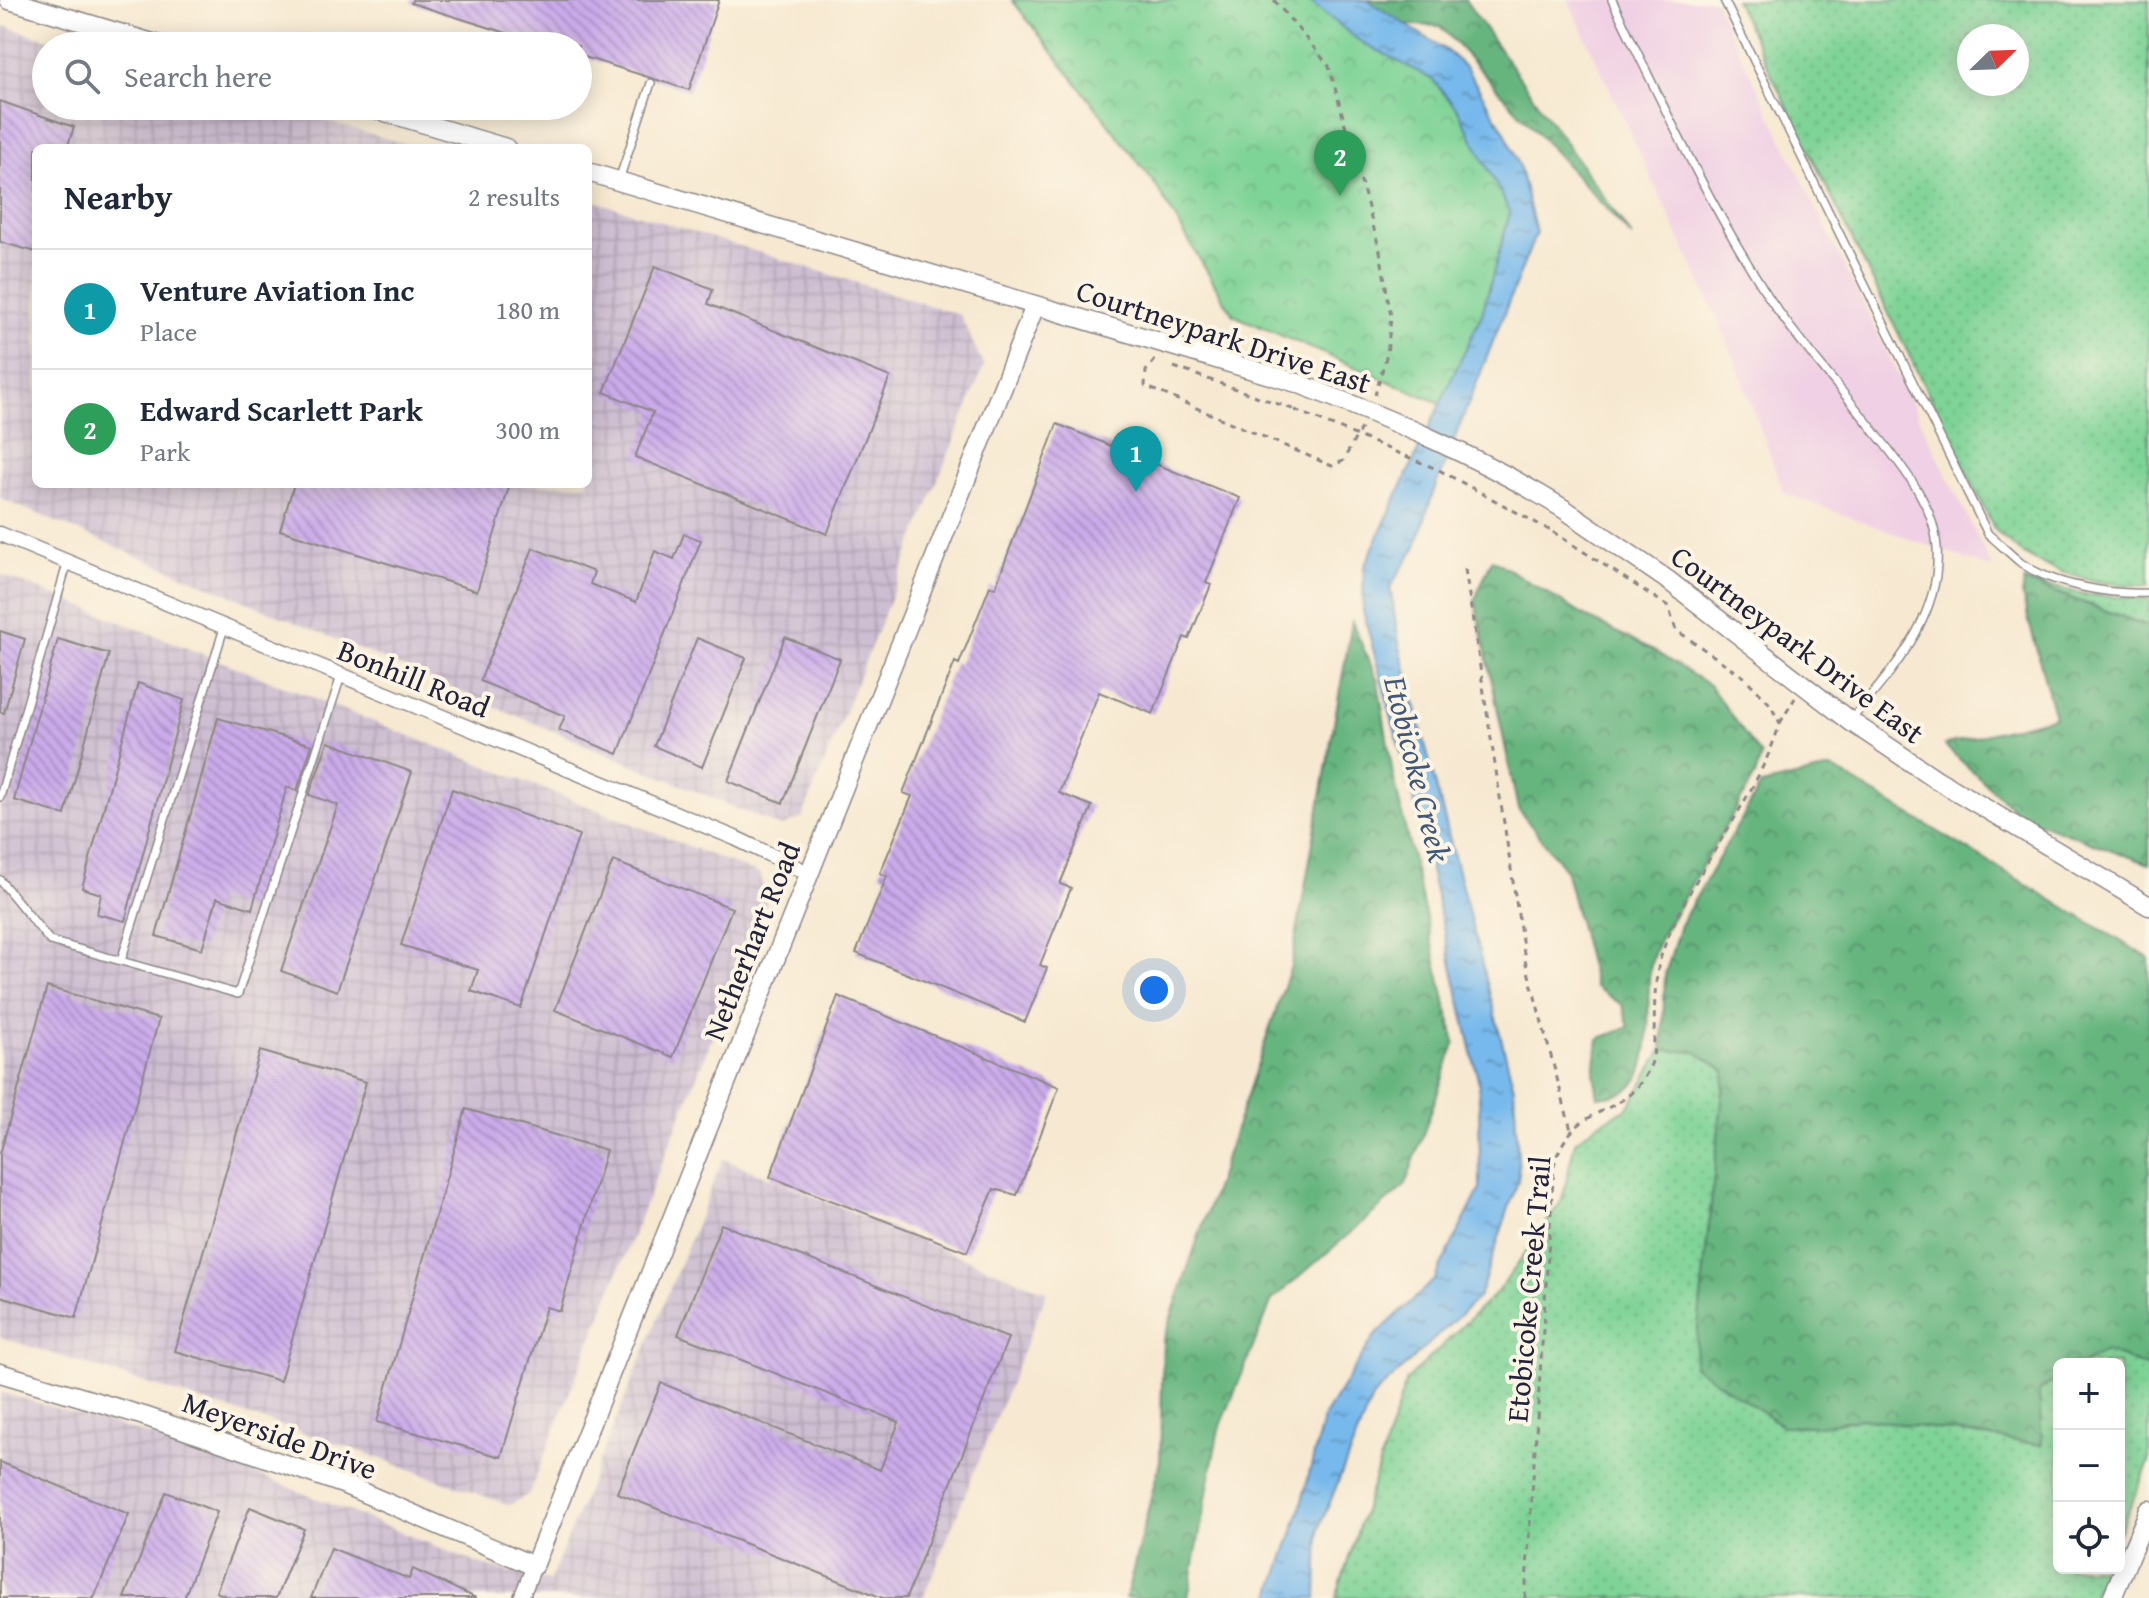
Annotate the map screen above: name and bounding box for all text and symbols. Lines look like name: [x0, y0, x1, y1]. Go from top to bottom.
north arrow: [1957, 24, 2029, 96]
search box: [32, 32, 592, 120]
icon: search: [60, 54, 104, 98]
text: Search here: [124, 54, 272, 98]
pin: 2: [1314, 130, 1366, 196]
text: Nearby: [64, 172, 173, 221]
text: 2 results: [468, 177, 560, 216]
text: Venture Aviation Inc: [140, 268, 414, 312]
street label: Courtneypark Drive East: [1071, 268, 1377, 404]
text: 1: [83, 290, 97, 329]
text: 180 m: [495, 290, 560, 329]
text: Place: [140, 312, 197, 351]
text: Edward Scarlett Park: [140, 388, 423, 432]
text: 2: [83, 410, 97, 449]
text: 300 m: [495, 410, 560, 449]
pin: 1: [1110, 426, 1162, 492]
text: Park: [140, 432, 190, 471]
street label: Courtneypark Drive East: [1662, 534, 1934, 754]
street label: Bonhill Road: [331, 628, 497, 728]
water label: Etobicoke Creek: [1372, 670, 1464, 867]
street label: Netherhart Road: [691, 835, 811, 1047]
your location: [1134, 970, 1174, 1010]
street label: Etobicoke Creek Trail: [1494, 1154, 1562, 1424]
map controls: [2053, 1358, 2125, 1574]
button: +: [2053, 1358, 2125, 1430]
street label: Meyerside Drive: [177, 1379, 383, 1491]
button: −: [2053, 1430, 2125, 1502]
button: locate: [2053, 1502, 2125, 1574]

